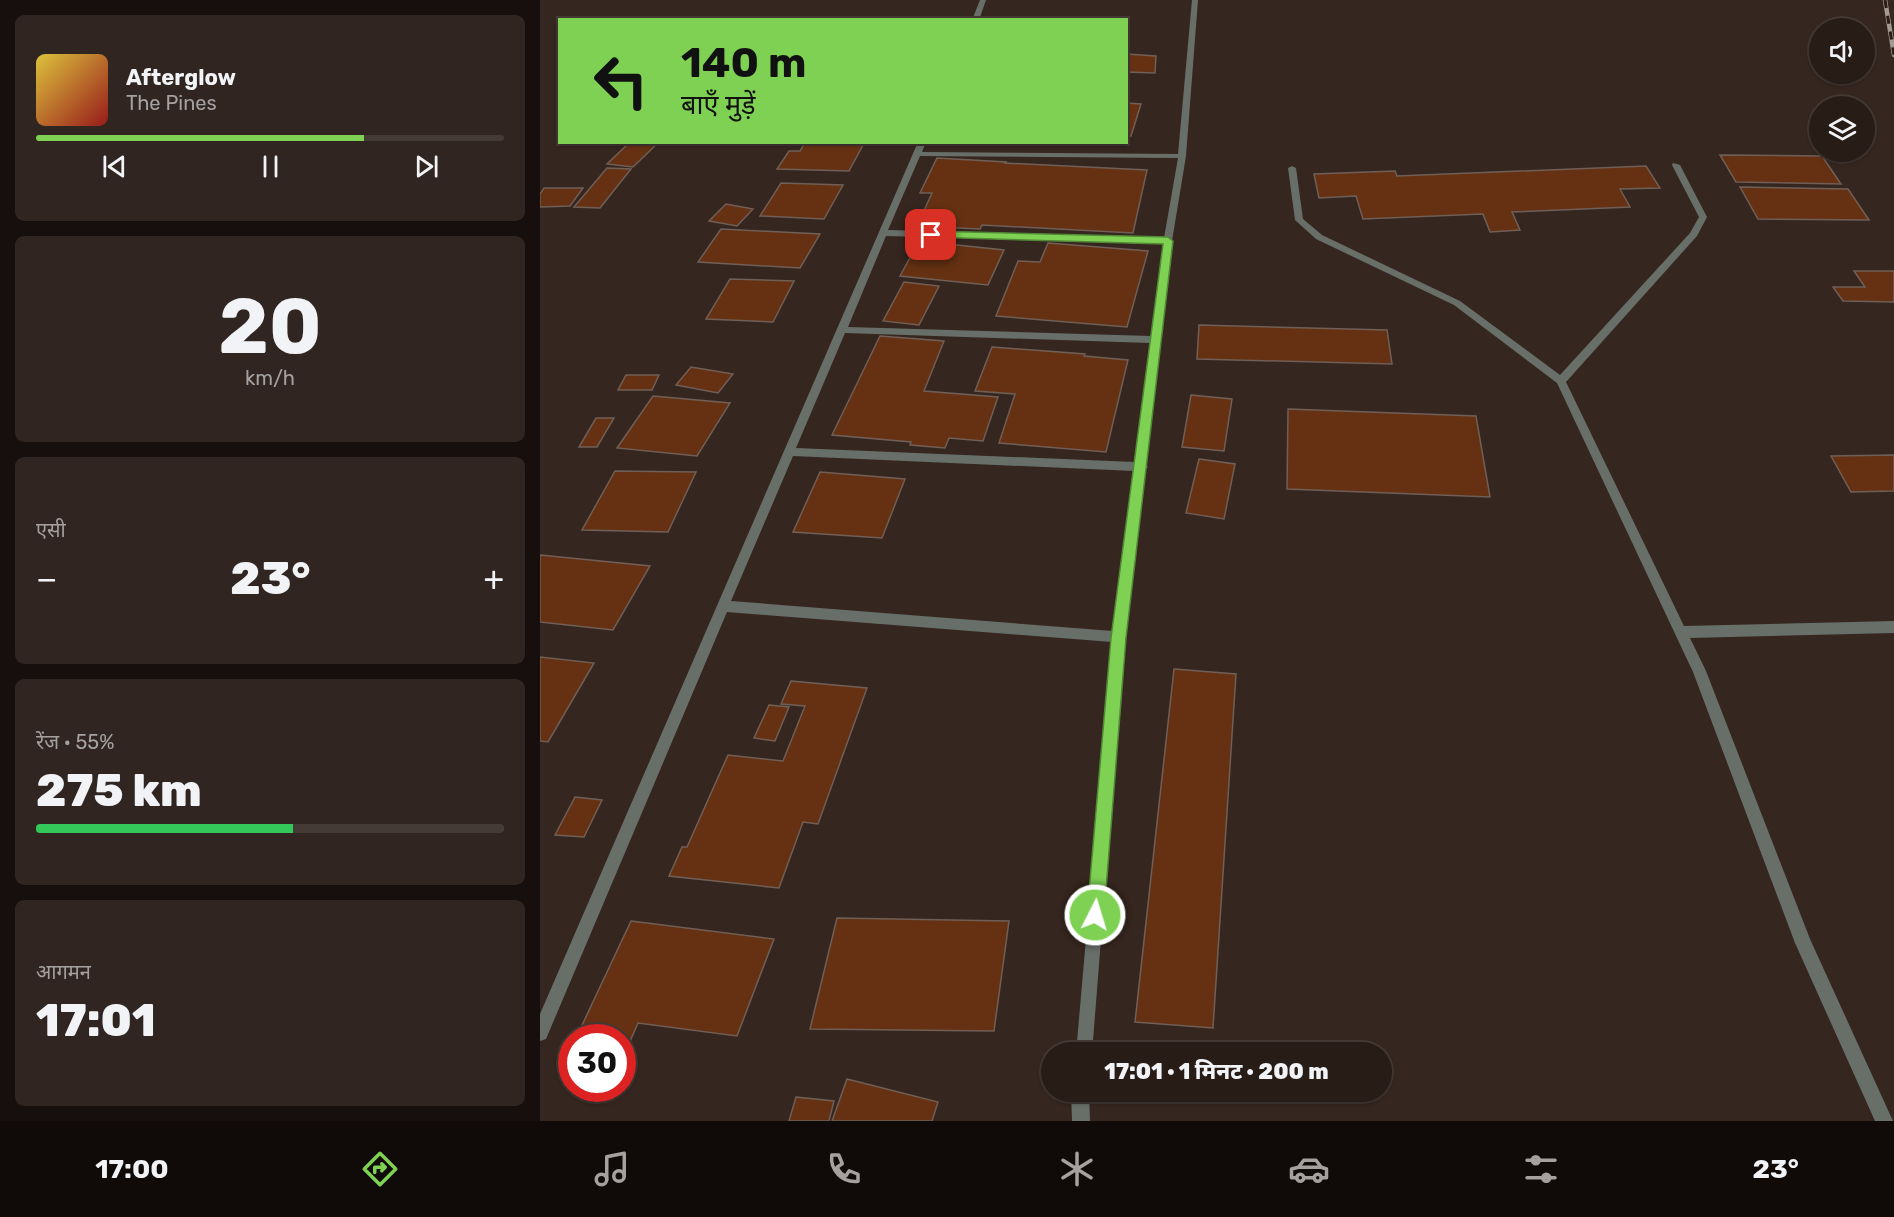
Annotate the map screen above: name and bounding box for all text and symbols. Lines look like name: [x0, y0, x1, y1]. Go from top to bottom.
map controls: [1809, 18, 1875, 162]
button: sound: [1809, 18, 1875, 84]
text: 140 m: [681, 38, 807, 88]
icon: left: [582, 42, 660, 120]
text: Afterglow: [126, 64, 236, 91]
text: बाएँ मुड़ें: [681, 89, 756, 121]
text: The Pines: [126, 91, 217, 115]
button: layers: [1809, 96, 1875, 162]
icon: previous: [98, 150, 131, 183]
icon: pause: [254, 150, 287, 183]
icon: next: [410, 150, 443, 183]
pin: [905, 209, 956, 260]
icon: arrive: [914, 218, 947, 251]
text: 20: [218, 280, 322, 373]
text: km/h: [245, 366, 295, 390]
text: एसी: [36, 518, 66, 542]
text: 23°: [230, 552, 311, 605]
text: −: [36, 559, 57, 598]
text: +: [483, 559, 504, 598]
text: रेंज · 55%: [36, 730, 114, 754]
text: 275 km: [36, 764, 202, 817]
position arrow: [1063, 883, 1127, 947]
text: आगमन: [36, 960, 91, 984]
text: 17:01: [36, 994, 156, 1047]
speed limit sign: 30: [558, 1024, 636, 1102]
text: 17:01 · 1 मिनट · 200 m: [1104, 1058, 1329, 1085]
icon: directions: [359, 1148, 401, 1190]
icon: music: [591, 1148, 633, 1190]
icon: phone: [823, 1148, 865, 1190]
icon: climate: [1056, 1148, 1098, 1190]
icon: car: [1288, 1148, 1330, 1190]
icon: filters: [1520, 1148, 1562, 1190]
text: 17:00: [95, 1153, 169, 1185]
text: 23°: [1752, 1153, 1799, 1185]

